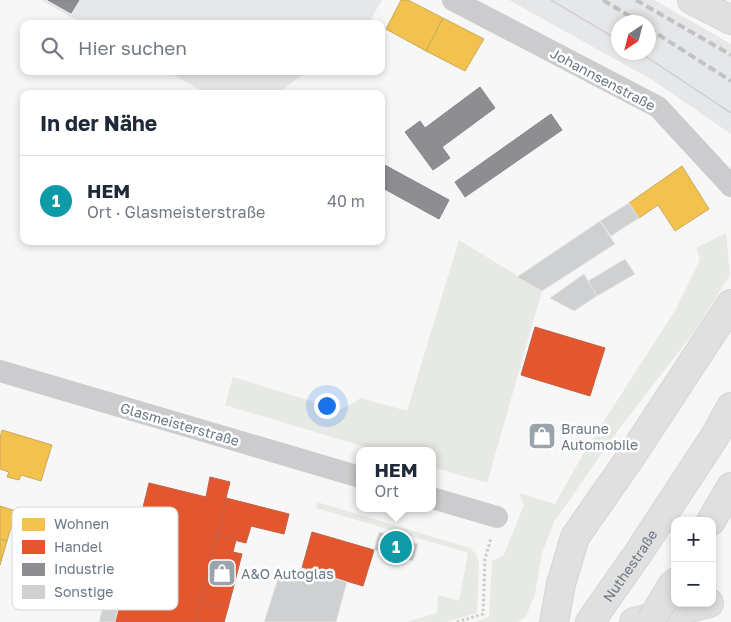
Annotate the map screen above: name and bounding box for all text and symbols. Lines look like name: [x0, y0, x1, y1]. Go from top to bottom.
north arrow: [611, 15, 656, 60]
search box: [20, 20, 385, 75]
icon: search: [38, 34, 66, 62]
text: Hier suchen: [78, 36, 187, 59]
street label: Johannsenstraße: [548, 44, 658, 114]
text: In der Nähe: [40, 110, 157, 136]
text: HEM: [87, 179, 130, 202]
text: 1: [52, 191, 60, 211]
text: 40 m: [327, 191, 365, 211]
text: Ort · Glasmeisterstraße: [87, 202, 265, 222]
your location: [314, 393, 340, 419]
street label: Glasmeisterstraße: [119, 399, 241, 449]
place label: Braune Automobile: [561, 420, 638, 453]
shop icon: Braune Automobile: [527, 421, 557, 451]
popup: [356, 447, 436, 512]
text: HEM: [374, 458, 418, 481]
text: Ort: [374, 481, 399, 501]
legend: [12, 507, 178, 610]
text: Wohnen: [54, 515, 109, 532]
map controls: [671, 517, 716, 607]
button: +: [671, 517, 716, 562]
street label: Nuthestraße: [599, 526, 660, 605]
pin: 1: [380, 528, 412, 566]
text: Handel: [54, 538, 102, 555]
shop icon: A&O Autoglas: [207, 558, 237, 588]
text: Industrie: [54, 560, 114, 577]
button: −: [671, 562, 716, 607]
place label: A&O Autoglas: [241, 565, 334, 582]
text: Sonstige: [54, 583, 113, 600]

